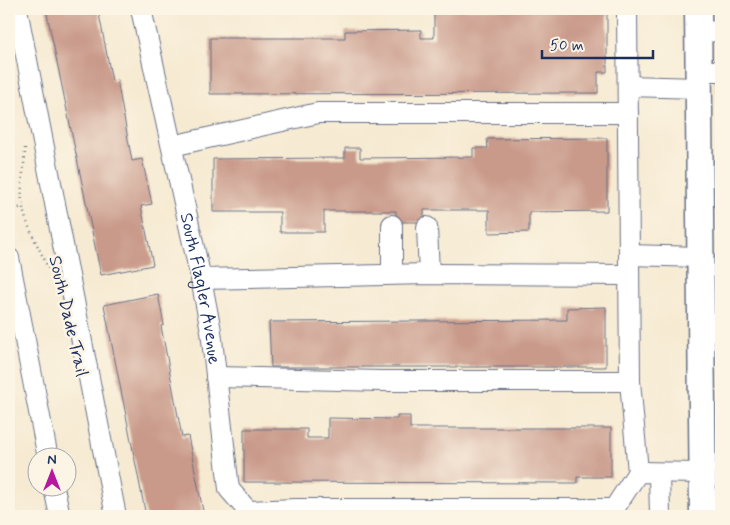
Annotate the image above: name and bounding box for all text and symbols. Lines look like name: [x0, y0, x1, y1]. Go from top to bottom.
scale bar: [542, 28, 654, 60]
text: 50 m: [550, 36, 584, 56]
street label: South Flagler Avenue: [174, 211, 226, 366]
street label: South Dade Trail: [42, 253, 94, 379]
north arrow: [28, 448, 78, 498]
text: N: [47, 451, 57, 469]

